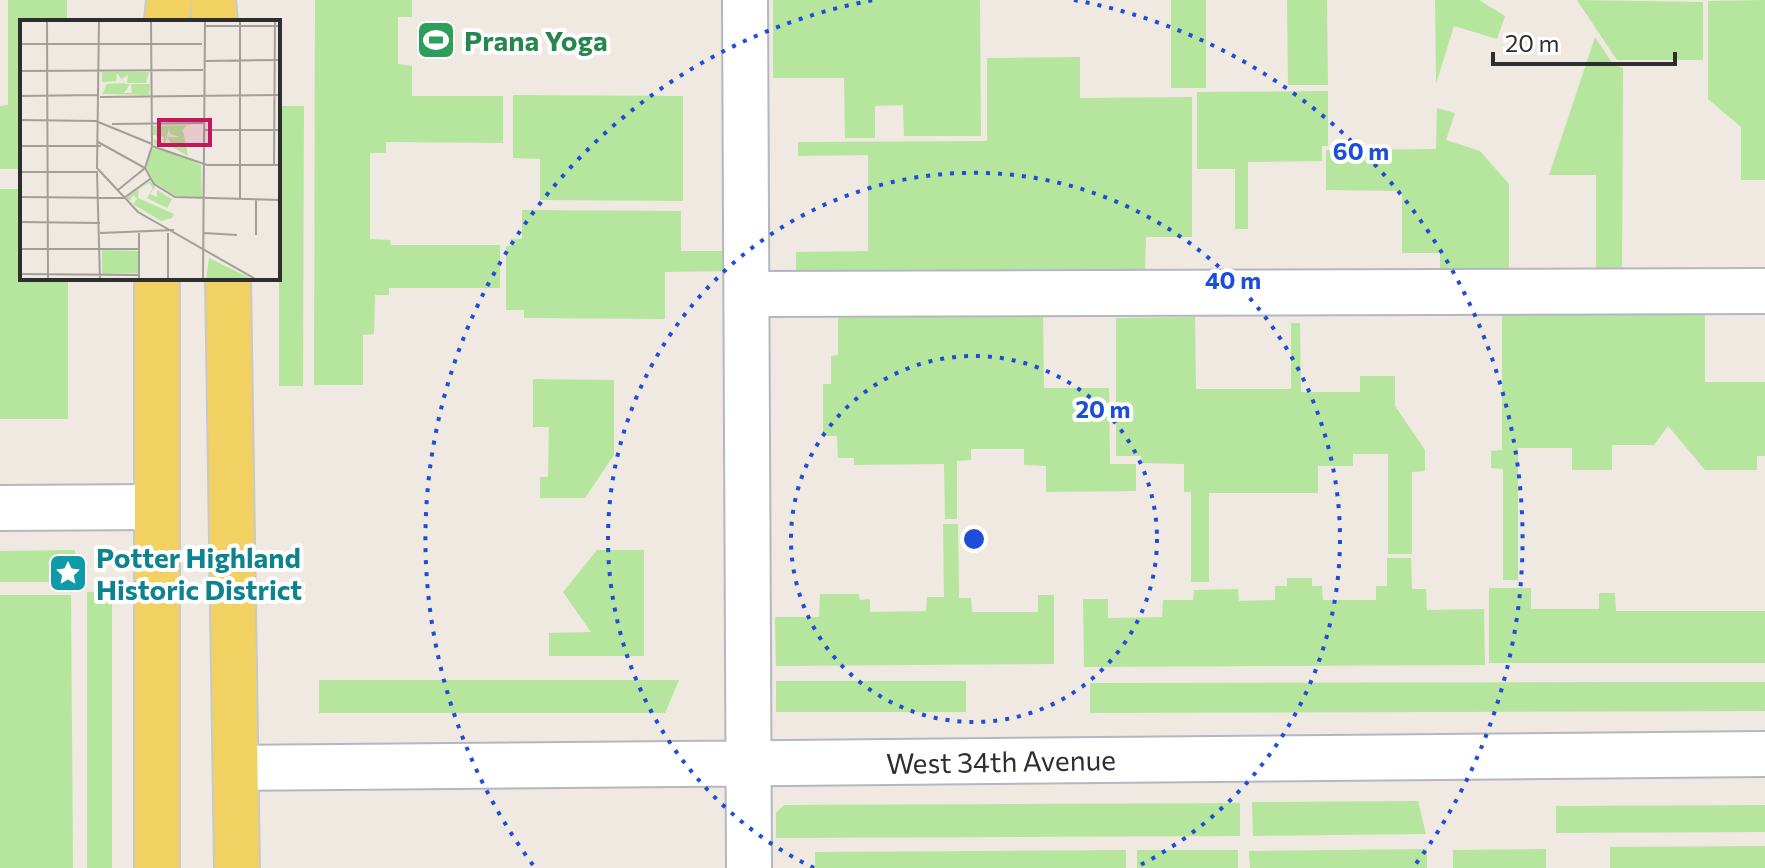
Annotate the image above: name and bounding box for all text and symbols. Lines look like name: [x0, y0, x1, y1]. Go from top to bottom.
scale bar: [1493, 16, 1675, 66]
sports icon: Prana Yoga: [415, 19, 457, 61]
inset map: [20, 20, 280, 280]
place label: Prana Yoga: [464, 23, 608, 57]
text: 20 m: [1505, 28, 1559, 57]
text: 60 m: [1333, 136, 1389, 165]
text: 40 m: [1205, 265, 1261, 294]
text: 20 m: [1076, 394, 1130, 423]
centre of rings: [960, 525, 988, 553]
place label: Potter Highland Historic District: [96, 540, 302, 606]
place icon: Potter Highland Historic District: [47, 552, 89, 594]
street label: West 34th Avenue: [886, 742, 1116, 780]

